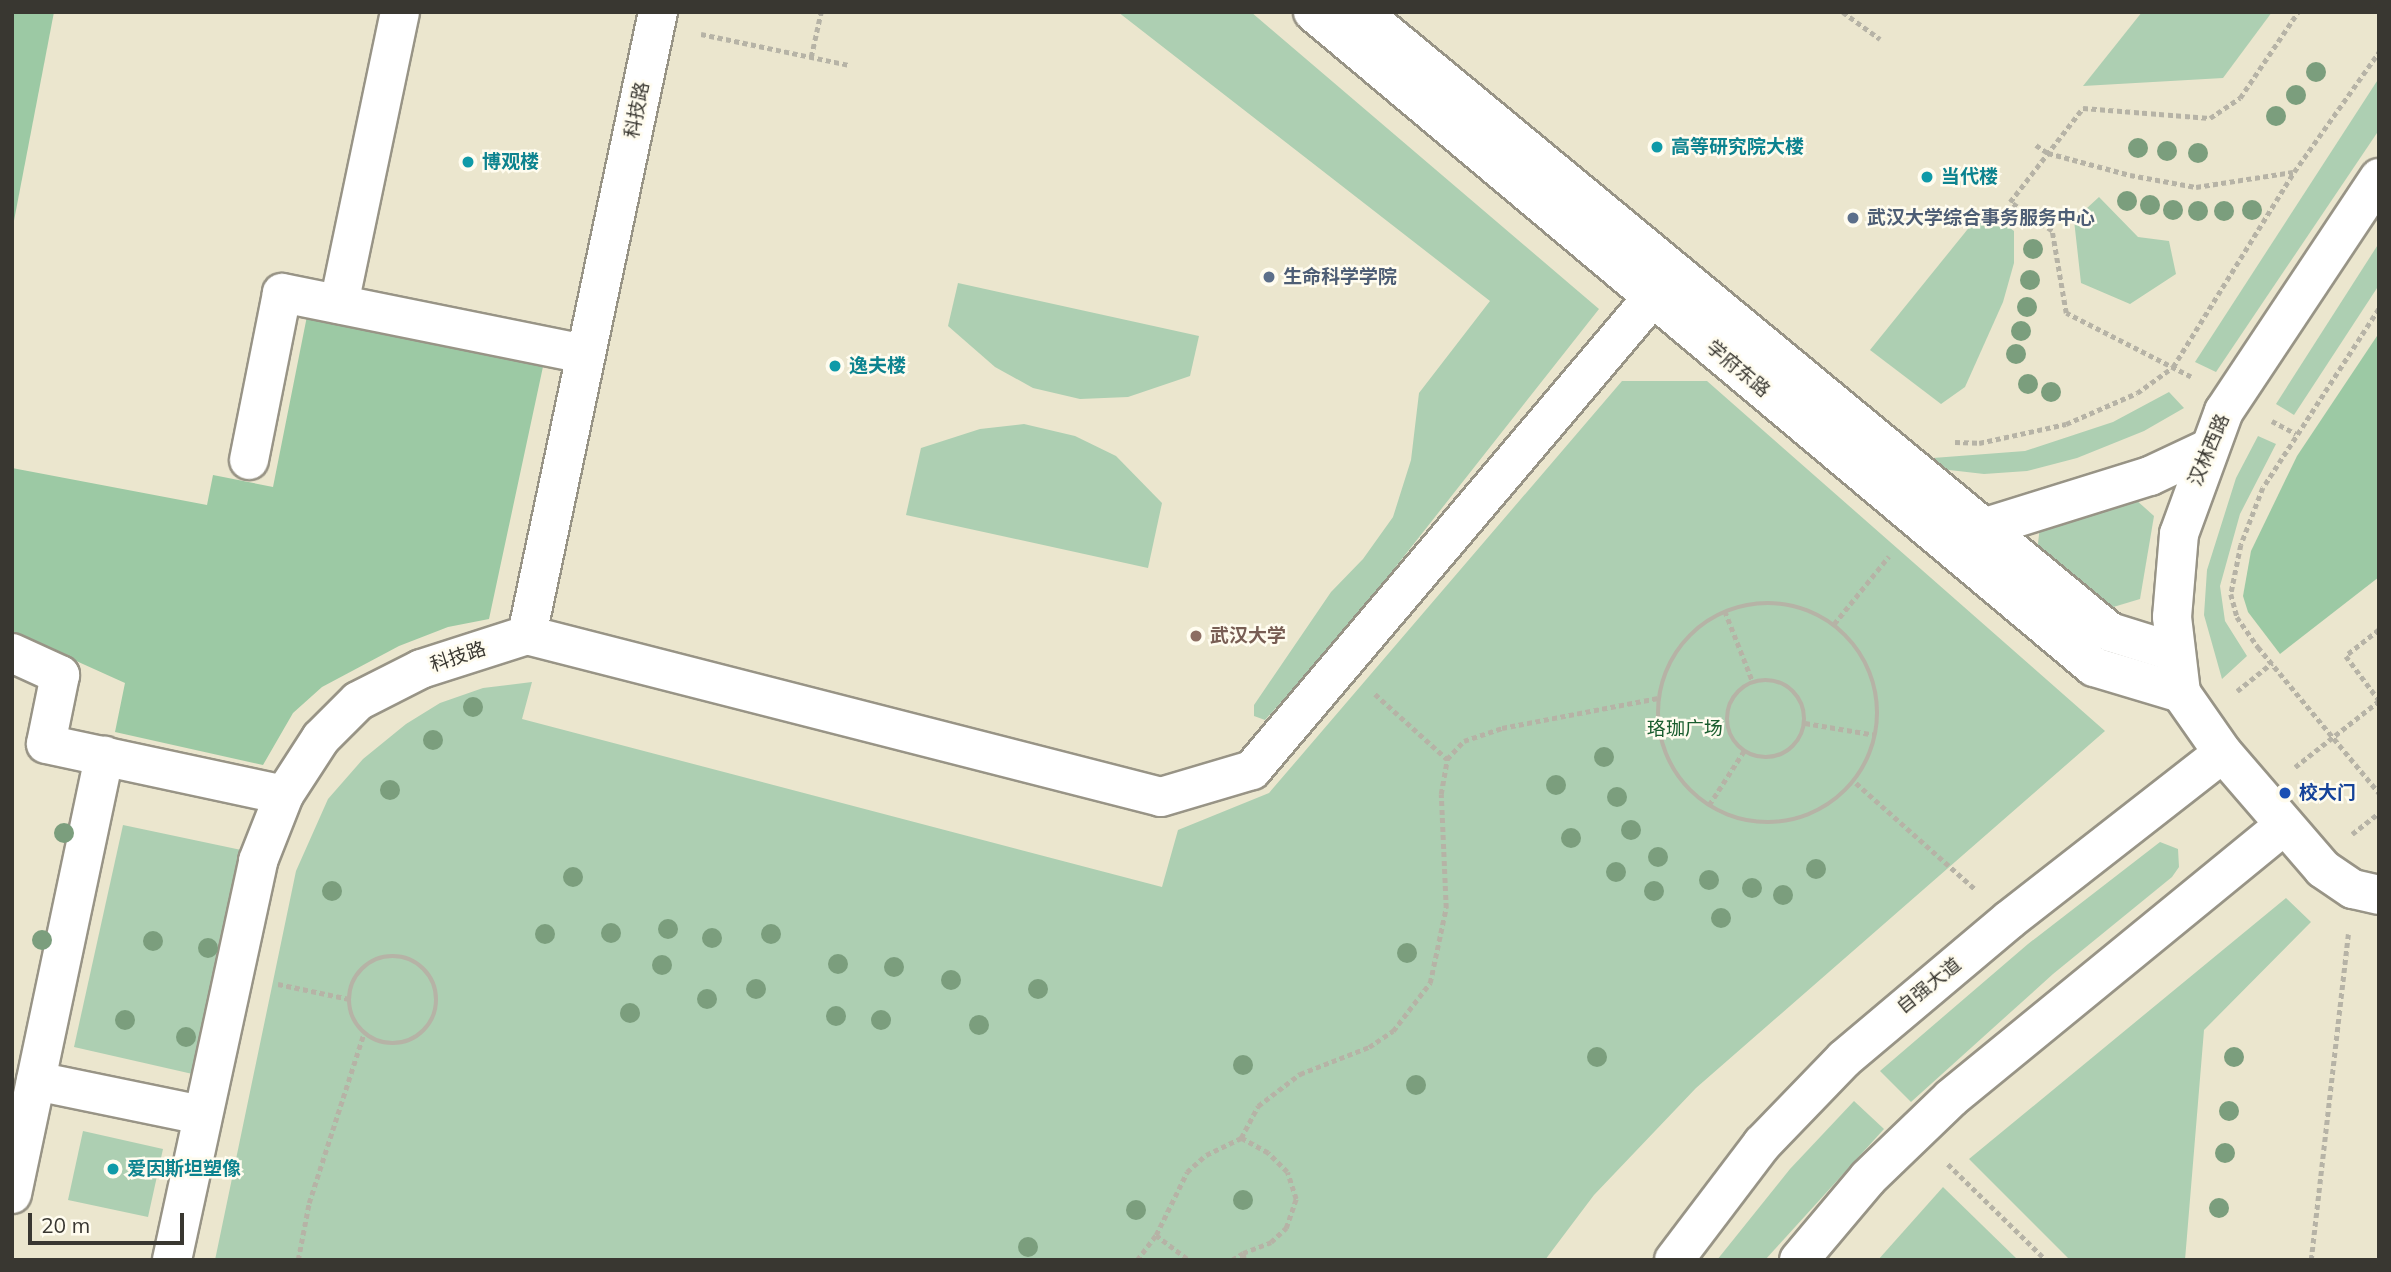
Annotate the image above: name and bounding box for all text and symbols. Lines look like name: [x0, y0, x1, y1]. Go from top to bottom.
street label: 科技路: [620, 80, 654, 140]
place label: 高等研究院大楼: [1671, 136, 1804, 158]
marker: 高等研究院大楼: [1649, 139, 1665, 155]
place label: 博观楼: [482, 151, 539, 173]
marker: 博观楼: [460, 154, 476, 170]
place label: 当代楼: [1941, 166, 1998, 188]
marker: 当代楼: [1919, 169, 1935, 185]
place label: 武汉大学综合事务服务中心: [1867, 207, 2095, 229]
marker: 武汉大学综合事务服务中心: [1845, 210, 1861, 226]
place label: 生命科学学院: [1283, 266, 1397, 288]
marker: 生命科学学院: [1261, 269, 1277, 285]
street label: 学府东路: [1702, 336, 1774, 402]
place label: 逸夫楼: [849, 355, 906, 377]
marker: 逸夫楼: [827, 358, 843, 374]
street label: 汉林西路: [2184, 411, 2234, 489]
place label: 武汉大学: [1210, 625, 1286, 647]
marker: 武汉大学: [1188, 628, 1204, 644]
street label: 科技路: [427, 637, 489, 677]
park label: 珞珈广场: [1647, 718, 1723, 740]
place label: 校大门: [2299, 782, 2356, 804]
marker: 校大门: [2277, 785, 2293, 801]
street label: 自强大道: [1892, 953, 1966, 1019]
place label: 爱因斯坦塑像: [127, 1158, 241, 1180]
marker: 爱因斯坦塑像: [105, 1161, 121, 1177]
scale bar: [32, 1198, 187, 1242]
text: 20 m: [41, 1212, 90, 1238]

